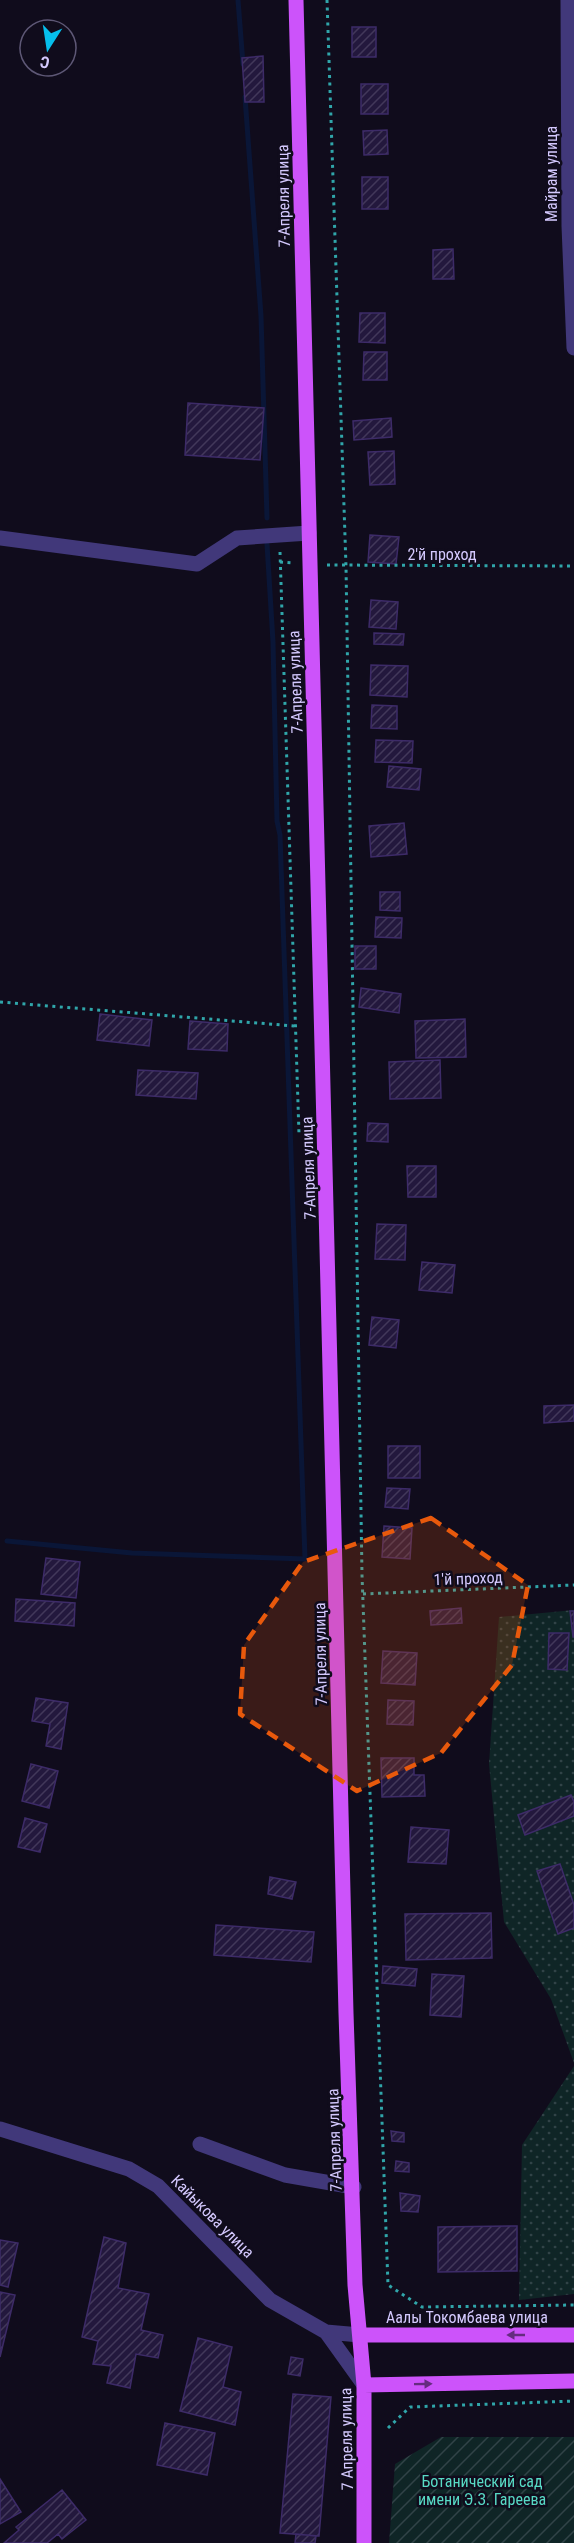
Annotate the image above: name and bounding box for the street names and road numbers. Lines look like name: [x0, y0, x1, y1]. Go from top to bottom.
street label: Майрам улица: [542, 126, 561, 222]
street label: 7-Апреля улица: [273, 144, 294, 248]
street label: 2'й проход: [407, 545, 477, 564]
street label: 7-Апреля улица: [284, 630, 307, 734]
street label: 7-Апреля улица: [297, 1116, 320, 1220]
street label: 1'й проход: [433, 1568, 503, 1589]
street label: 7-Апреля улица: [310, 1602, 331, 1706]
street label: 7-Апреля улица: [323, 2088, 346, 2192]
street label: Кайыкова улица: [167, 2171, 258, 2262]
street label: Аалы Токомбаева улица: [386, 2308, 548, 2327]
street label: 7 Апреля улица: [336, 2388, 357, 2490]

